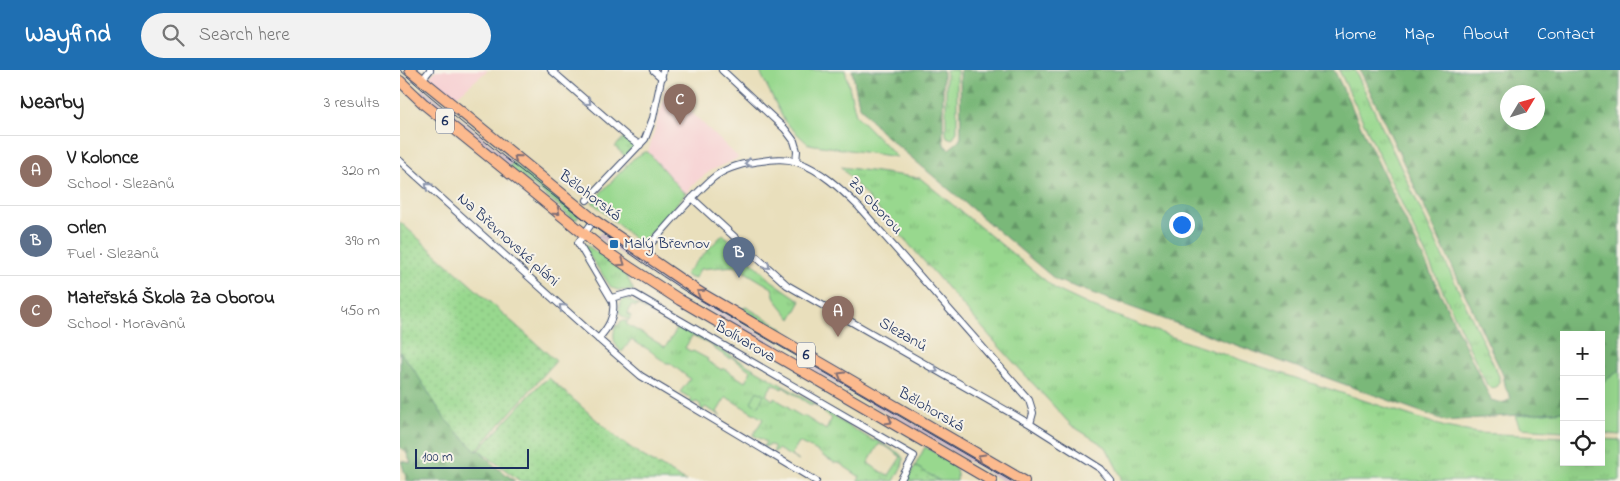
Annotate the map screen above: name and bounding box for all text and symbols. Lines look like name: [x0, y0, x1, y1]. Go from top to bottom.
search box: [141, 13, 491, 58]
text: Wayfind: [25, 18, 111, 53]
icon: search: [159, 21, 187, 49]
text: Search here: [199, 22, 290, 49]
text: Home: [1335, 22, 1376, 48]
text: Map: [1404, 22, 1435, 48]
text: About: [1463, 22, 1509, 48]
text: Contact: [1537, 22, 1595, 48]
pin: C: [664, 84, 696, 125]
north arrow: [1500, 85, 1545, 130]
text: Nearby: [20, 88, 84, 118]
text: 3 results: [324, 91, 380, 115]
one-way arrow: [582, 97, 591, 105]
road number: 6: [436, 108, 454, 134]
text: V Kolonce: [67, 145, 139, 172]
one-way arrow: [513, 154, 522, 163]
one-way arrow: [744, 158, 753, 168]
text: A: [31, 159, 41, 183]
text: 320 m: [342, 159, 380, 183]
street label: Bělohorská: [553, 164, 626, 227]
text: School · Slezanů: [67, 172, 175, 196]
street label: Za Oborou: [842, 172, 908, 240]
one-way arrow: [425, 183, 434, 192]
street label: Na Břevnovské pláni: [451, 187, 565, 293]
one-way arrow: [552, 206, 561, 215]
your location: [1169, 212, 1195, 238]
text: Orlen: [67, 215, 106, 242]
text: B: [31, 229, 41, 253]
text: 390 m: [345, 229, 380, 253]
place label: Malý Břevnov: [624, 232, 710, 256]
pin: B: [723, 237, 755, 278]
marker: Malý Břevnov: [608, 238, 620, 250]
text: Fuel · Slezanů: [67, 242, 159, 266]
one-way arrow: [617, 257, 626, 266]
one-way arrow: [761, 261, 770, 270]
text: Mateřská Škola Za Oborou: [67, 285, 275, 312]
one-way arrow: [697, 290, 706, 299]
pin: A: [822, 296, 854, 337]
text: C: [32, 299, 40, 323]
text: 450 m: [341, 299, 380, 323]
one-way arrow: [558, 304, 567, 313]
street label: Slezanů: [874, 311, 932, 359]
text: School · Moravanů: [67, 312, 186, 336]
street label: Bolívarova: [709, 314, 780, 369]
map controls: [1560, 331, 1605, 466]
button: +: [1560, 331, 1605, 376]
road number: 6: [797, 342, 815, 368]
one-way arrow: [929, 363, 938, 373]
one-way arrow: [837, 371, 846, 381]
button: −: [1560, 376, 1605, 421]
street label: Bělohorská: [893, 381, 968, 439]
one-way arrow: [883, 415, 892, 425]
button: locate: [1560, 421, 1605, 466]
scale bar: [415, 446, 529, 469]
text: 100 m: [422, 447, 453, 468]
one-way arrow: [978, 453, 987, 463]

